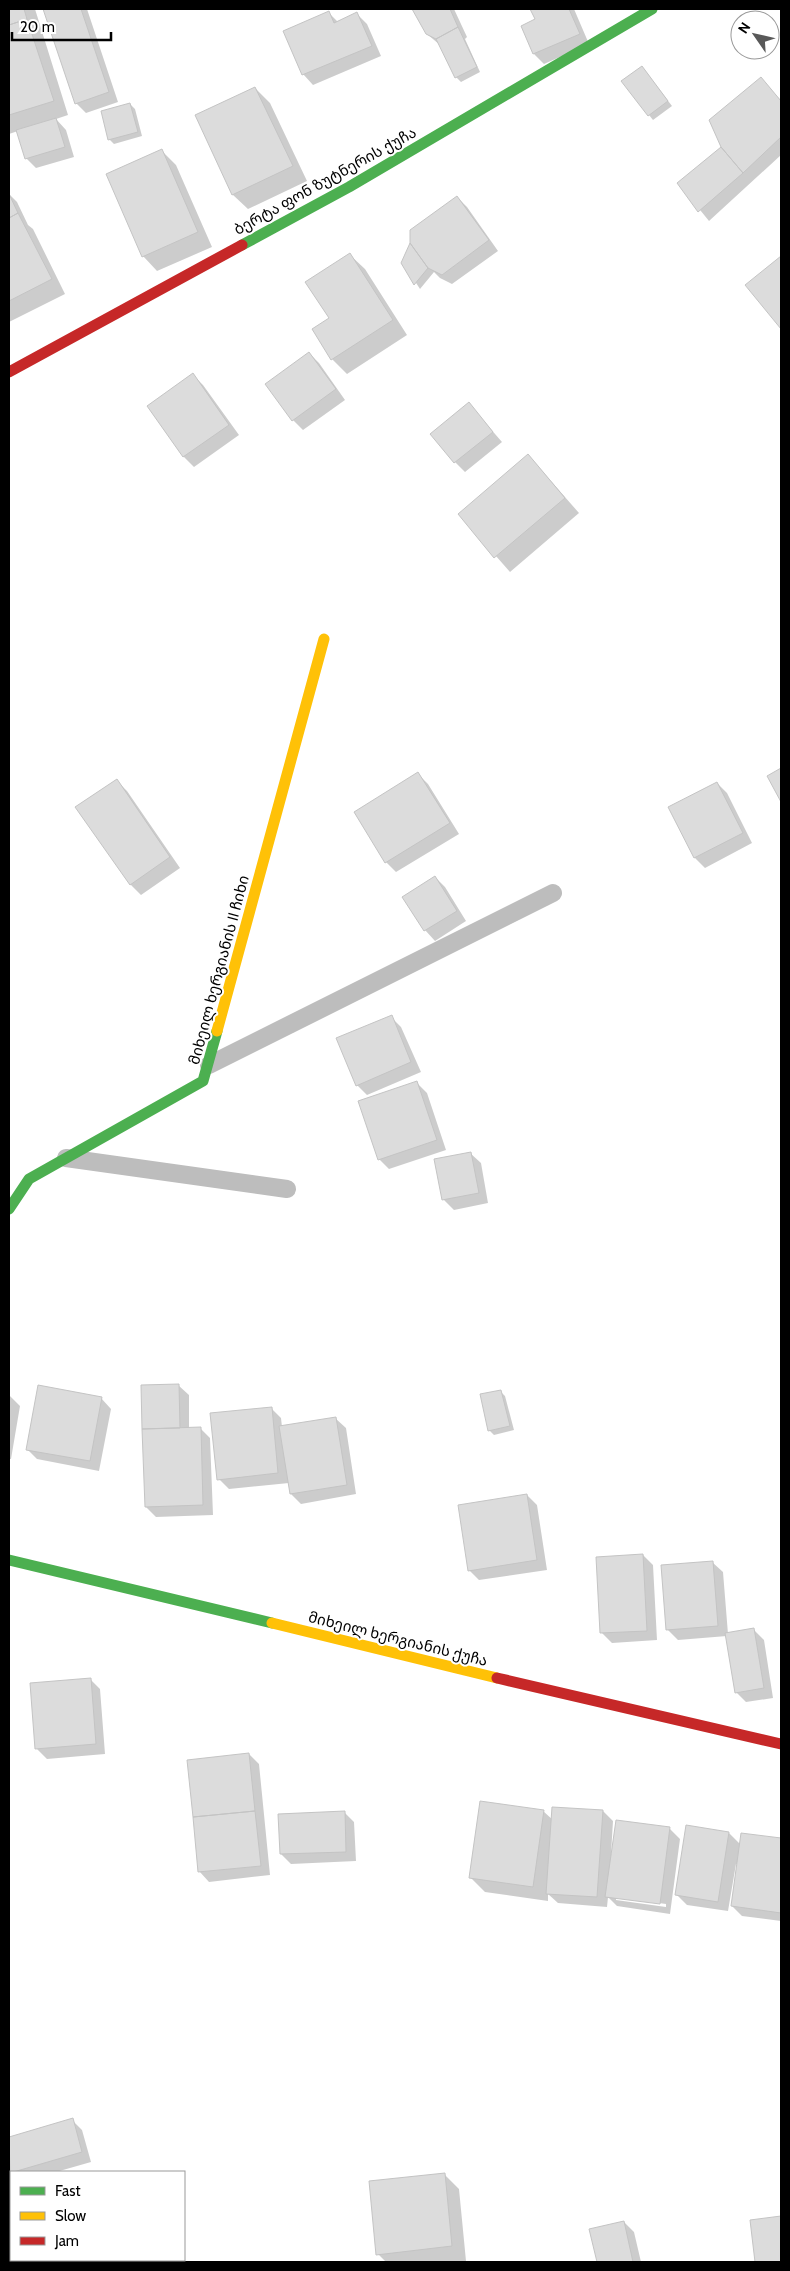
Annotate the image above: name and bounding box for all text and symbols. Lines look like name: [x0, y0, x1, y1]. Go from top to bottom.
scale bar: [12, 10, 111, 42]
north arrow: [730, 10, 780, 60]
text: 20 m: [20, 18, 55, 36]
text: N: [734, 19, 754, 37]
street label: ბერტა ფონ ზუტნერის ქუჩა: [231, 123, 419, 239]
street label: მიხეილ ხერგიანის II ჩიხი: [185, 873, 253, 1067]
street label: მიხეილ ხერგიანის ქუჩა: [307, 1608, 489, 1670]
legend: [10, 2171, 185, 2261]
text: Fast: [55, 2182, 80, 2200]
text: Slow: [55, 2207, 86, 2225]
text: Jam: [54, 2232, 79, 2250]

